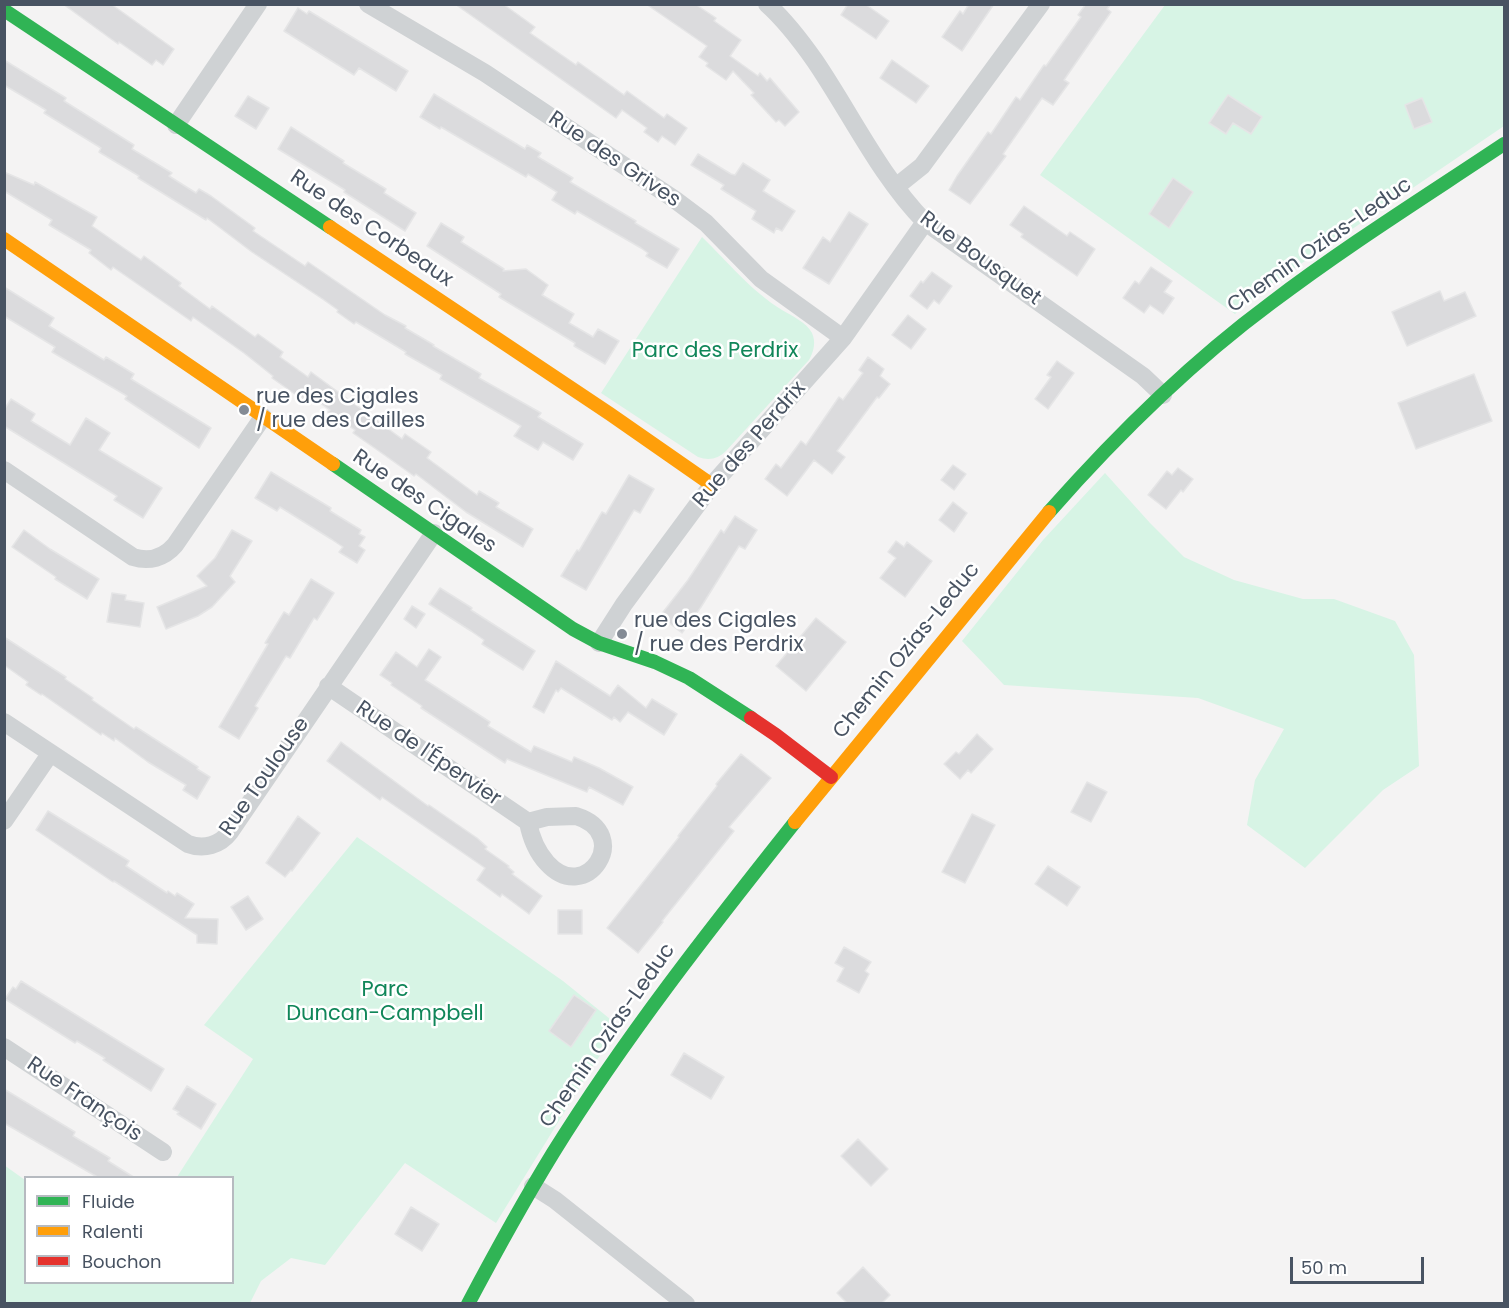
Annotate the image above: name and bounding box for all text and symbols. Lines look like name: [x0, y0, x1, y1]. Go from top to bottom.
street label: Rue des Grives: [543, 107, 685, 213]
street label: Rue des Corbeaux: [285, 165, 457, 293]
street label: Chemin Ozias-Leduc: [1223, 173, 1417, 319]
street label: Rue Bousquet: [914, 207, 1046, 311]
park label: Parc des Perdrix: [632, 339, 798, 365]
street label: Rue des Perdrix: [688, 377, 812, 513]
place label: rue des Cigales / rue des Cailles: [256, 385, 425, 435]
marker: rue des Cigales / rue des Cailles: [237, 403, 251, 417]
street label: Rue des Cigales: [348, 445, 500, 559]
street label: Chemin Ozias-Leduc: [828, 558, 986, 744]
place label: rue des Cigales / rue des Perdrix: [634, 609, 804, 659]
marker: rue des Cigales / rue des Perdrix: [615, 627, 629, 641]
street label: Rue de l'Épervier: [351, 696, 505, 812]
street label: Rue Toulouse: [215, 713, 315, 841]
street label: Chemin Ozias-Leduc: [535, 939, 681, 1133]
park label: Parc Duncan-Campbell: [286, 978, 484, 1028]
street label: Rue François: [22, 1052, 146, 1148]
legend: [24, 1176, 234, 1284]
text: Fluide: [82, 1189, 135, 1214]
text: Ralenti: [82, 1219, 143, 1244]
scale bar: [1293, 1245, 1426, 1283]
text: Bouchon: [82, 1249, 162, 1274]
text: 50 m: [1301, 1255, 1347, 1280]

